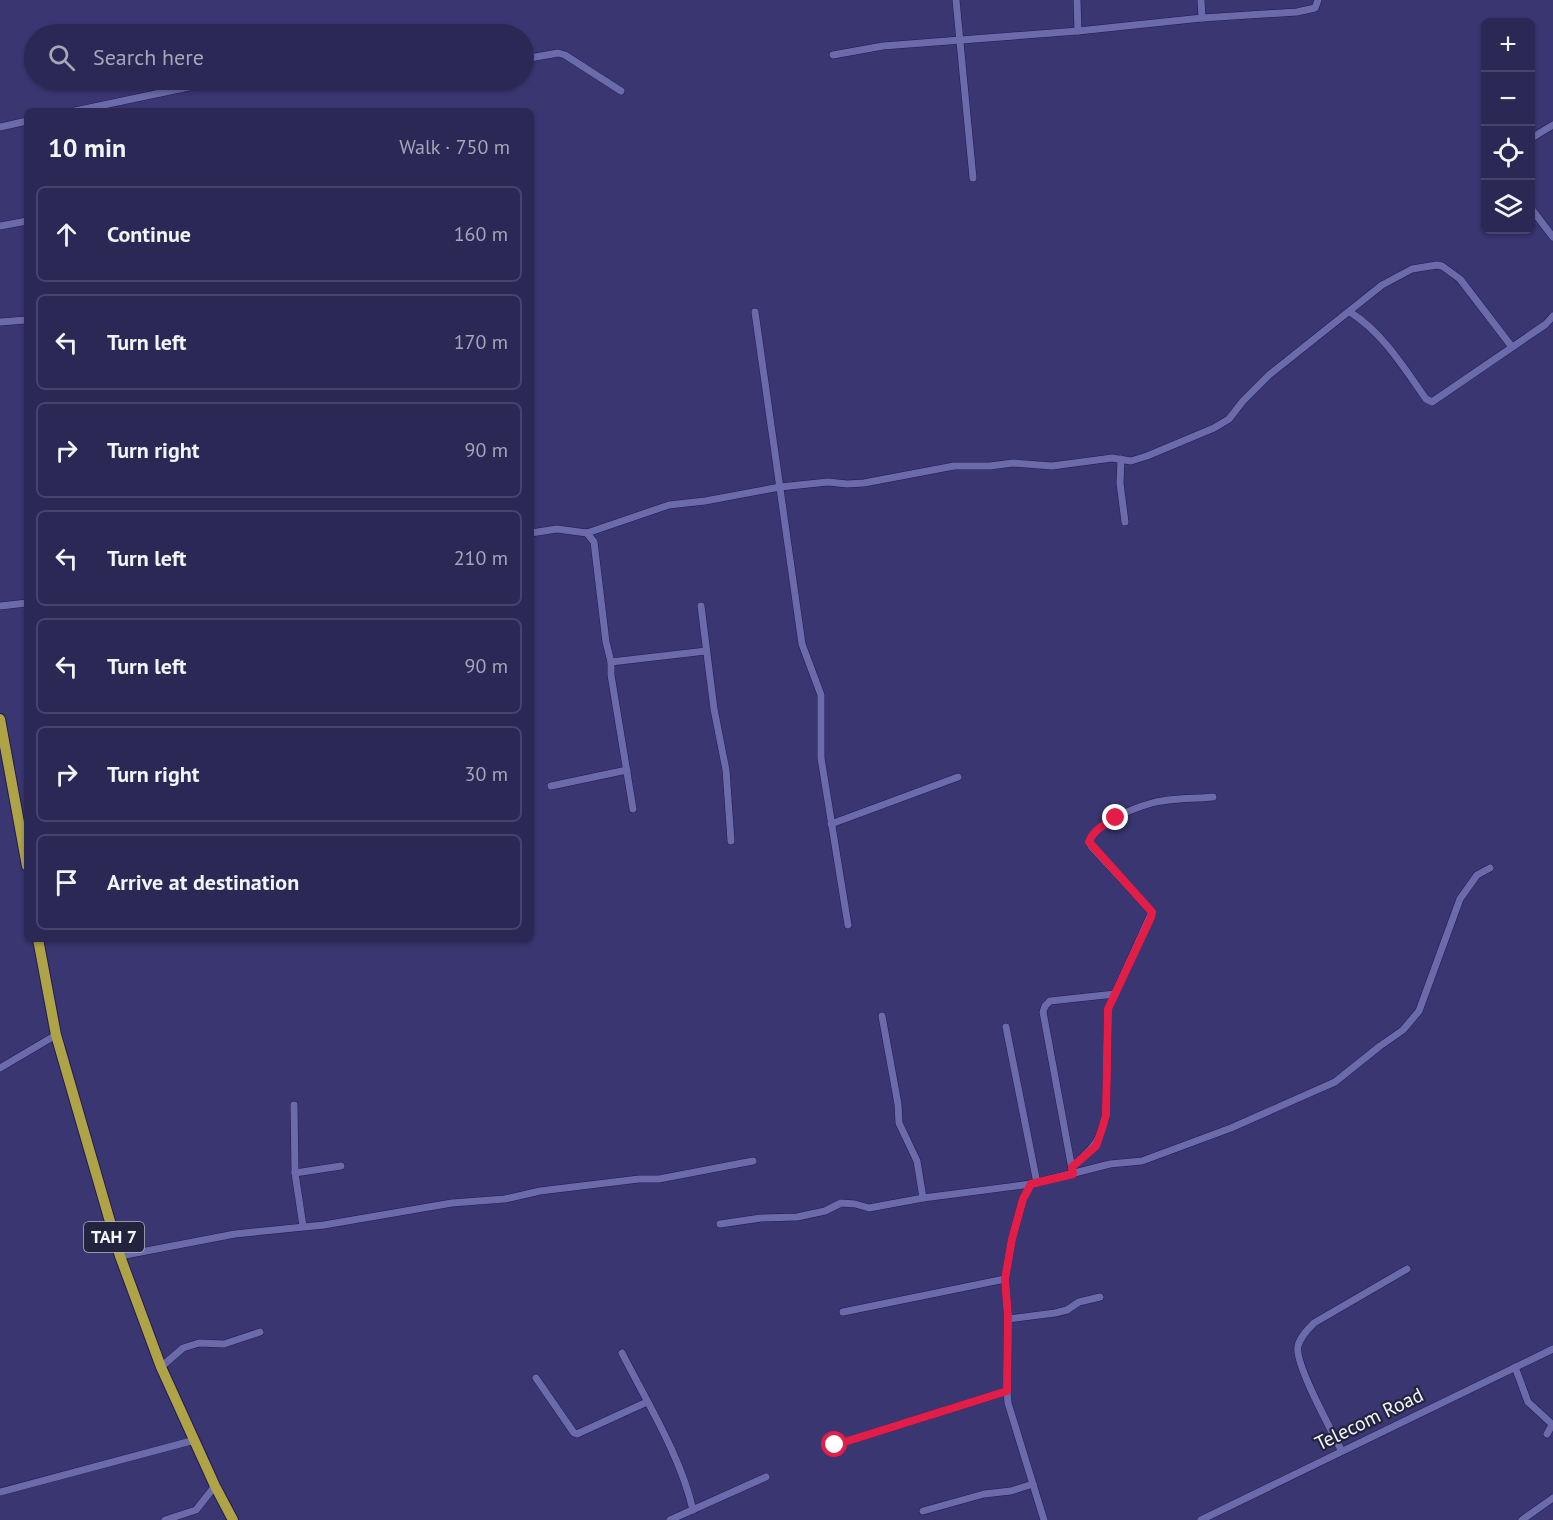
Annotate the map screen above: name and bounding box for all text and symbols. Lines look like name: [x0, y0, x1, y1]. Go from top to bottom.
map controls: [1481, 18, 1535, 234]
button: +: [1481, 18, 1535, 72]
search box: [24, 24, 534, 90]
icon: search: [45, 41, 78, 74]
text: Search here: [93, 43, 204, 71]
button: −: [1481, 72, 1535, 126]
button: locate: [1481, 126, 1535, 180]
text: 10 min: [48, 131, 126, 164]
text: Walk · 750 m: [399, 134, 510, 160]
button: layers: [1481, 180, 1535, 234]
icon: ahead: [50, 218, 83, 251]
text: Continue: [107, 220, 191, 248]
text: 160 m: [454, 221, 508, 247]
icon: left: [50, 326, 83, 359]
text: Turn left: [107, 328, 187, 356]
text: 170 m: [454, 329, 508, 355]
icon: right: [50, 434, 83, 467]
text: Turn right: [107, 436, 199, 464]
text: 90 m: [465, 437, 508, 463]
icon: left: [50, 542, 83, 575]
text: Turn left: [107, 544, 187, 572]
text: 210 m: [454, 545, 508, 571]
icon: left: [50, 650, 83, 683]
text: Turn left: [107, 652, 187, 680]
text: 90 m: [465, 653, 508, 679]
icon: right: [50, 758, 83, 791]
text: Turn right: [107, 760, 199, 788]
text: 30 m: [465, 761, 508, 787]
route end: [1102, 804, 1128, 830]
icon: arrive: [50, 866, 83, 899]
text: Arrive at destination: [107, 868, 299, 896]
road number: TAH 7: [84, 1222, 144, 1252]
street label: Telecom Road: [1310, 1382, 1428, 1456]
route start: [821, 1431, 847, 1457]

